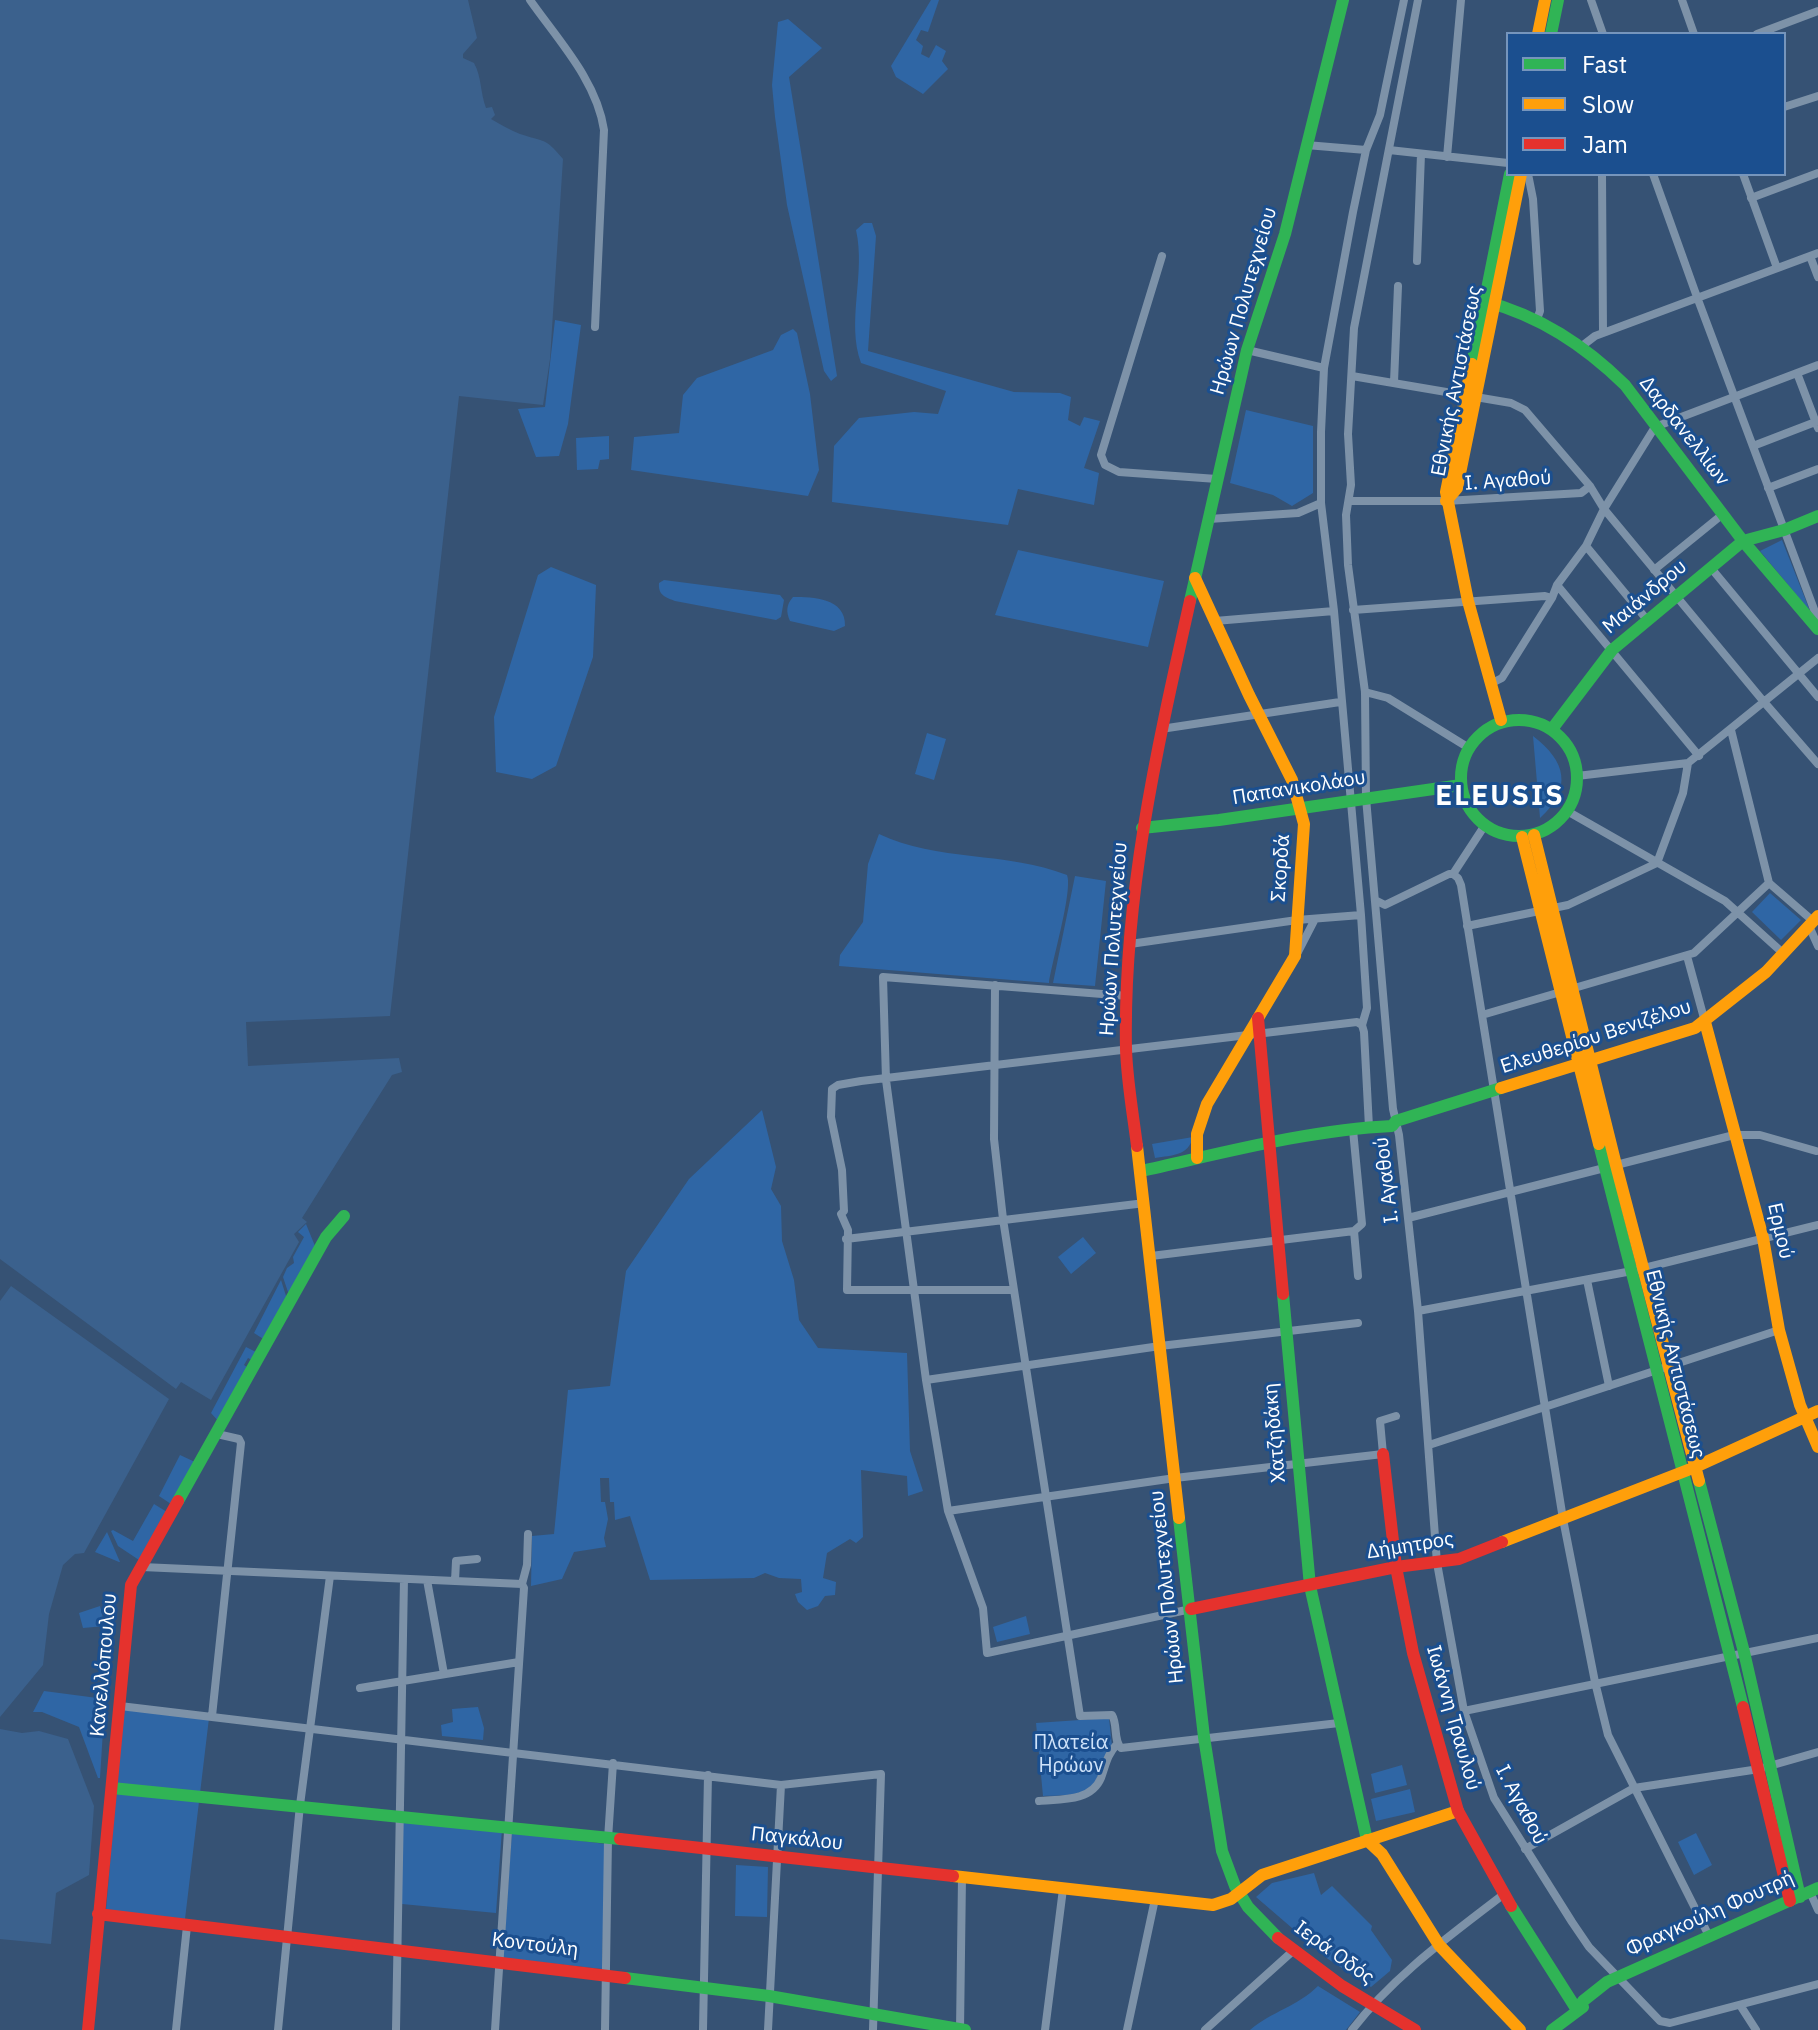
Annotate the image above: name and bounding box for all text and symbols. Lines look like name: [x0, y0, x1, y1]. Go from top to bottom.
legend: [1506, 32, 1786, 176]
text: Fast: [1582, 48, 1627, 80]
text: Slow: [1582, 88, 1634, 120]
text: Jam: [1582, 128, 1628, 160]
street label: Ηρώων Πολυτεχνείου: [1206, 204, 1282, 398]
street label: Εθνικής Αντιστάσεως: [1427, 284, 1487, 478]
street label: Δαρδανελλίων: [1634, 371, 1734, 491]
street label: Ι. Αγαθού: [1464, 466, 1552, 496]
street label: Μαιάνδρου: [1598, 555, 1692, 639]
street label: Παπανικολάου: [1231, 766, 1367, 810]
district label: ELEUSIS: [1435, 780, 1565, 814]
street label: Σκορδά: [1267, 833, 1295, 903]
street label: Ηρώων Πολυτεχνείου: [1095, 841, 1133, 1037]
street label: Ελευθερίου Βενιζέλου: [1497, 995, 1695, 1079]
street label: Ι. Αγαθού: [1370, 1135, 1404, 1225]
street label: Ερμού: [1762, 1201, 1798, 1261]
street label: Εθνικής Αντιστάσεως: [1640, 1267, 1710, 1461]
street label: Χατζηδάκη: [1259, 1382, 1291, 1484]
street label: Ηρώων Πολυτεχνείου: [1145, 1489, 1189, 1685]
street label: Δήμητρος: [1365, 1527, 1455, 1565]
street label: Κανελλόπουλου: [86, 1592, 122, 1738]
street label: Ιωάννη Τραυλού: [1421, 1643, 1485, 1793]
park label: Πλατεία Ηρώων: [1033, 1731, 1109, 1778]
street label: Ι. Αγαθού: [1490, 1761, 1552, 1849]
street label: Παγκάλου: [750, 1822, 844, 1856]
street label: Φραγκούλη Φουτρή: [1622, 1866, 1798, 1962]
street label: Ιερά Οδός: [1289, 1916, 1379, 1990]
street label: Κοντούλη: [490, 1928, 580, 1962]

